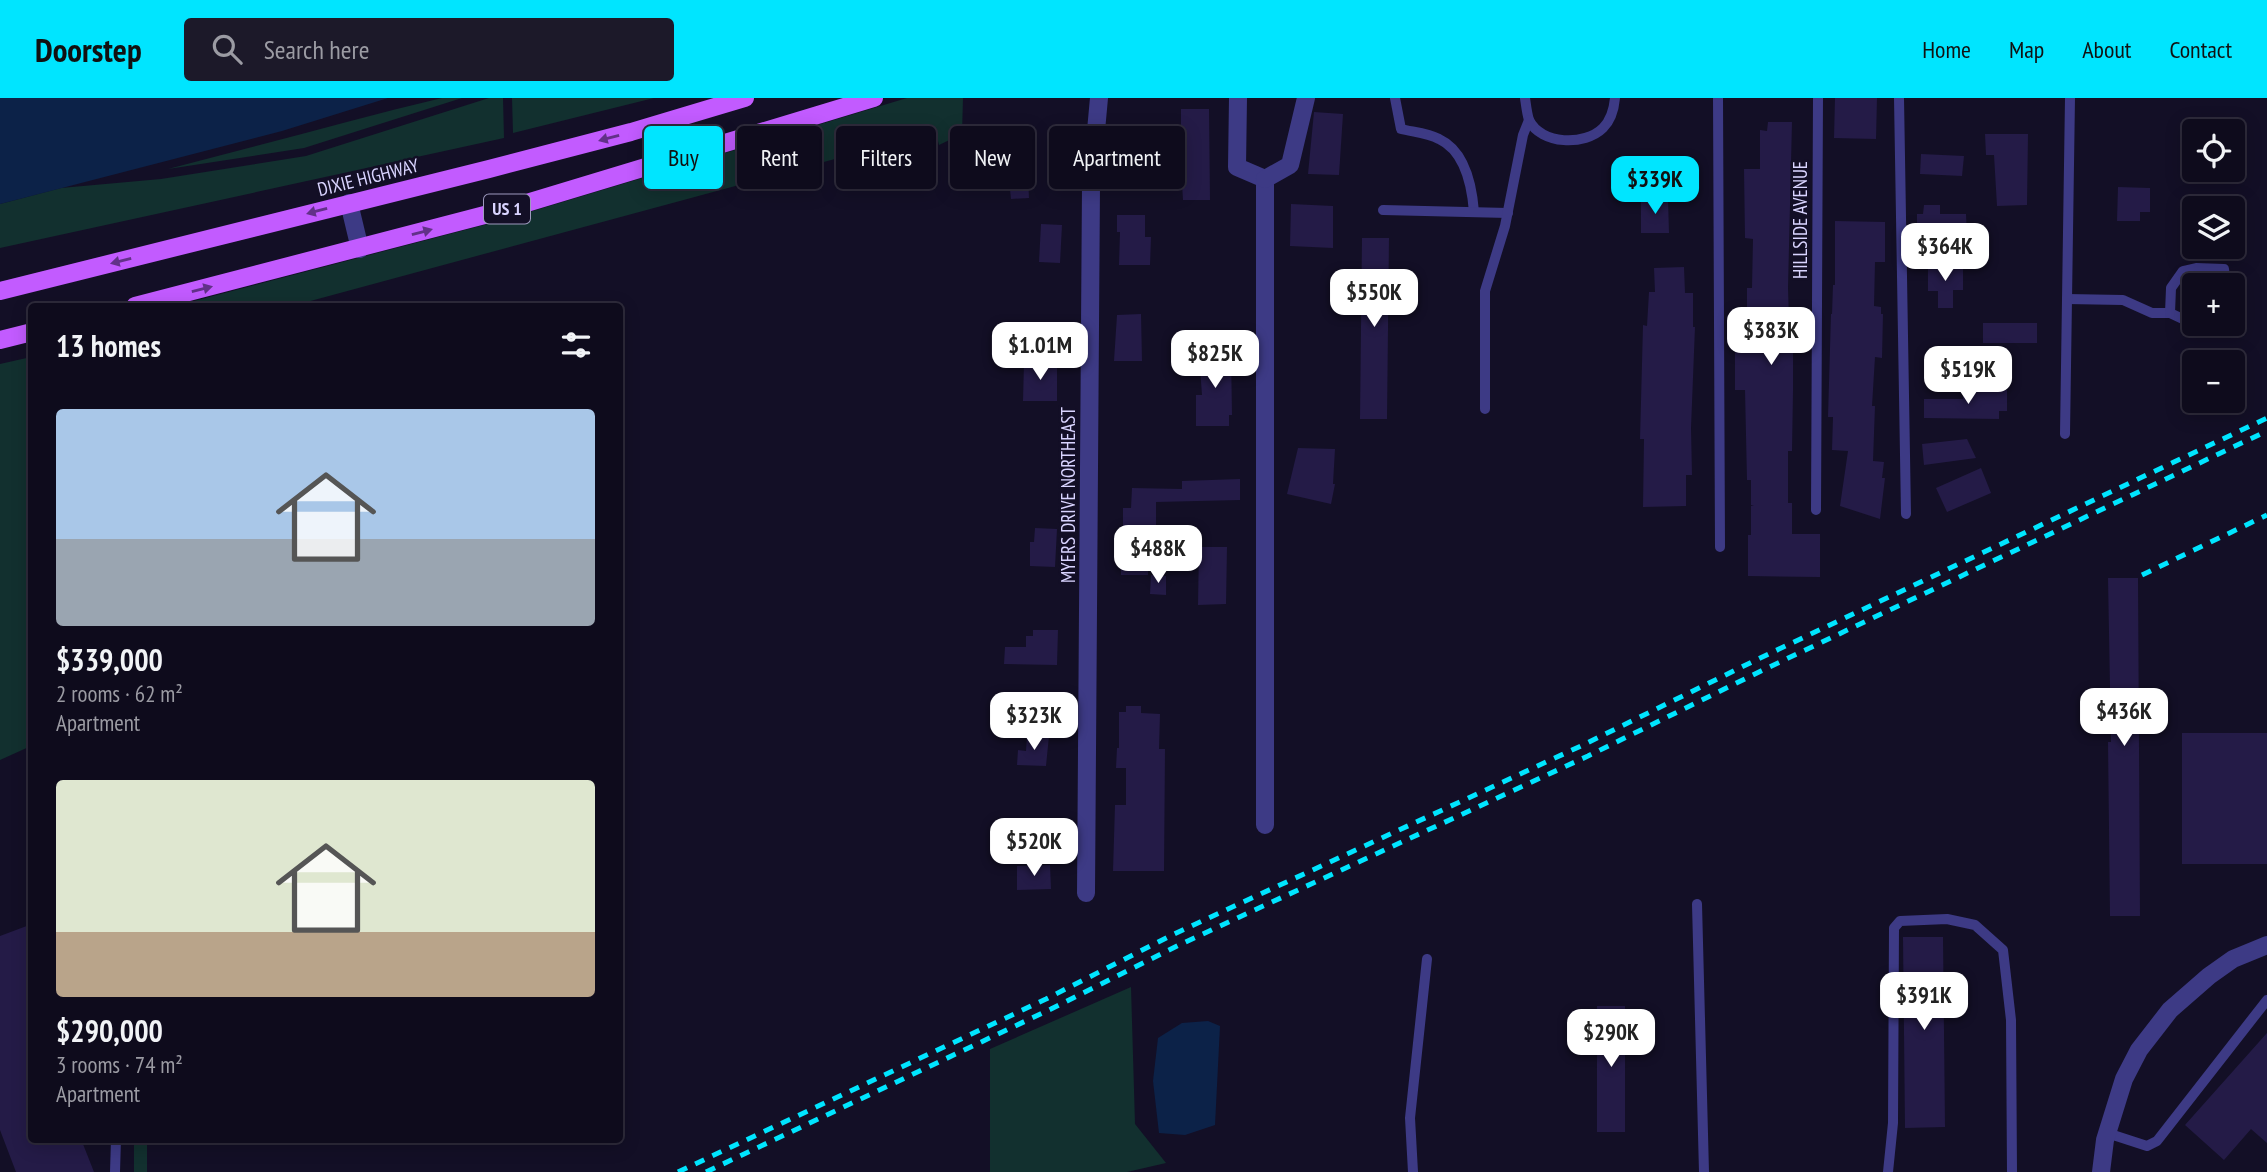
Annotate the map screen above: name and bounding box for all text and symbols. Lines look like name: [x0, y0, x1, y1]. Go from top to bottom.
search box: [184, 18, 674, 81]
text: Doorstep: [35, 28, 142, 71]
icon: search: [208, 30, 246, 68]
text: Search here: [264, 33, 369, 66]
text: Home: [1922, 34, 1971, 65]
text: Map: [2009, 34, 2044, 65]
text: About: [2082, 34, 2131, 65]
text: Contact: [2169, 34, 2232, 65]
map controls: [2182, 119, 2245, 413]
button: locate: [2182, 119, 2245, 182]
chip: Buy: [644, 126, 723, 189]
chip: Rent: [737, 126, 822, 189]
chip: Filters: [836, 126, 936, 189]
chip: New: [950, 126, 1035, 189]
chip: Apartment: [1049, 126, 1185, 189]
one-way arrow: [598, 133, 619, 143]
street label: DIXIE HIGHWAY: [315, 153, 421, 201]
pin: $339K: [1606, 156, 1704, 216]
street label: HILLSIDE AVENUE: [1788, 161, 1812, 279]
text: $339K: [1627, 164, 1683, 193]
road number: US 1: [484, 194, 530, 224]
button: layers: [2182, 196, 2245, 259]
one-way arrow: [306, 207, 327, 217]
pin: $364K: [1896, 223, 1994, 283]
one-way arrow: [412, 227, 433, 237]
text: $364K: [1917, 231, 1973, 260]
one-way arrow: [110, 256, 132, 267]
pin: $550K: [1325, 270, 1423, 329]
button: +: [2182, 273, 2245, 336]
text: $550K: [1346, 277, 1402, 306]
one-way arrow: [191, 283, 213, 294]
pin: $383K: [1722, 308, 1820, 367]
text: $383K: [1743, 315, 1799, 344]
pin: $1.01M: [983, 322, 1097, 382]
text: 13 homes: [56, 326, 161, 365]
icon: filters: [557, 326, 595, 364]
text: $1.01M: [1008, 330, 1072, 359]
pin: $825K: [1166, 330, 1264, 390]
text: $825K: [1187, 338, 1243, 367]
pin: $519K: [1919, 346, 2017, 406]
button: −: [2182, 350, 2245, 413]
text: $519K: [1940, 354, 1996, 383]
street label: MYERS DRIVE NORTHEAST: [1056, 406, 1080, 583]
icon: home: [263, 454, 389, 580]
pin: $488K: [1109, 526, 1207, 585]
text: $488K: [1130, 533, 1186, 562]
text: $339,000: [56, 640, 163, 679]
text: 2 rooms · 62 m²: [56, 679, 183, 708]
pin: $436K: [2075, 688, 2173, 748]
pin: $323K: [985, 692, 1083, 752]
text: $436K: [2096, 696, 2152, 725]
text: $323K: [1006, 700, 1062, 729]
text: Apartment: [56, 708, 140, 737]
pin: $520K: [985, 818, 1083, 878]
icon: home: [263, 825, 389, 951]
text: $520K: [1006, 826, 1062, 855]
pin: $391K: [1875, 972, 1973, 1032]
text: $391K: [1896, 980, 1952, 1009]
pin: $290K: [1562, 1010, 1660, 1069]
text: $290,000: [56, 1011, 163, 1050]
text: $290K: [1583, 1017, 1639, 1046]
text: 3 rooms · 74 m²: [56, 1050, 183, 1079]
text: Apartment: [56, 1079, 140, 1108]

